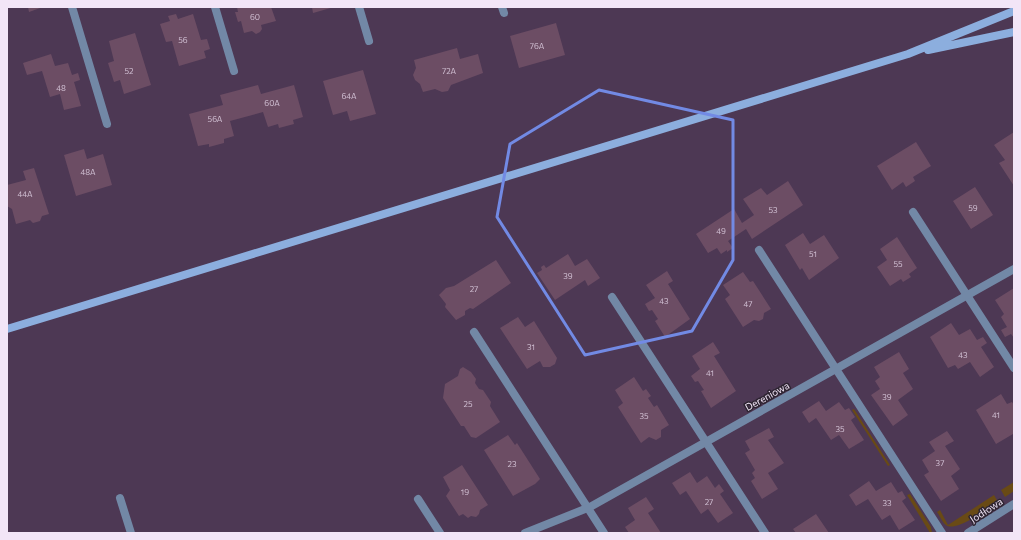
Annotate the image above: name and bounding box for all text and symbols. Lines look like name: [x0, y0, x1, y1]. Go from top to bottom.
house number: 60: [250, 12, 260, 22]
house number: 56: [178, 35, 188, 45]
house number: 76A: [530, 41, 545, 51]
house number: 52: [124, 66, 134, 76]
house number: 72A: [442, 66, 457, 76]
house number: 48: [56, 83, 66, 93]
house number: 64A: [341, 91, 357, 101]
house number: 60A: [264, 98, 280, 108]
house number: 56A: [208, 114, 223, 124]
house number: 48A: [81, 167, 96, 177]
house number: 44A: [17, 189, 33, 199]
house number: 59: [968, 203, 978, 213]
house number: 53: [768, 205, 778, 215]
house number: 49: [716, 226, 726, 236]
house number: 51: [809, 249, 817, 259]
house number: 55: [893, 259, 903, 269]
house number: 39: [563, 271, 573, 281]
house number: 27: [470, 284, 478, 294]
house number: 43: [659, 296, 669, 306]
house number: 47: [744, 299, 752, 309]
house number: 31: [527, 342, 535, 352]
house number: 43: [958, 350, 968, 360]
house number: 41: [706, 368, 714, 378]
street label: Dereniowa: [743, 379, 791, 413]
house number: 39: [882, 392, 892, 402]
house number: 25: [463, 399, 473, 409]
house number: 41: [992, 410, 1000, 420]
house number: 35: [639, 411, 649, 421]
house number: 35: [835, 424, 845, 434]
house number: 37: [936, 458, 944, 468]
house number: 23: [508, 459, 517, 469]
house number: 19: [461, 487, 469, 497]
street label: Jodłowa: [967, 495, 1005, 525]
house number: 27: [705, 497, 713, 507]
house number: 33: [882, 498, 892, 508]

